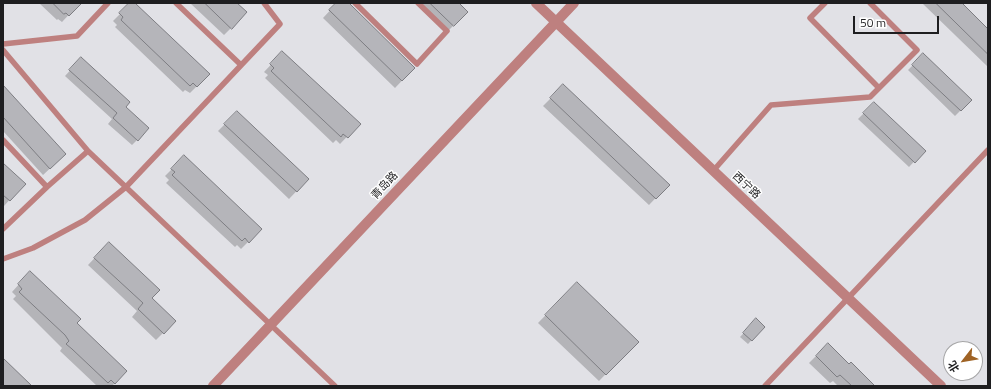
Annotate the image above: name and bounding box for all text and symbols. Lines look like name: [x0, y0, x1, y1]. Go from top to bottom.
scale bar: [855, 8, 941, 34]
text: 50 m: [860, 13, 886, 32]
street label: 青岛路: [369, 169, 401, 203]
street label: 西宁路: [729, 170, 763, 202]
north arrow: [943, 341, 983, 381]
text: 北: [944, 358, 963, 376]

